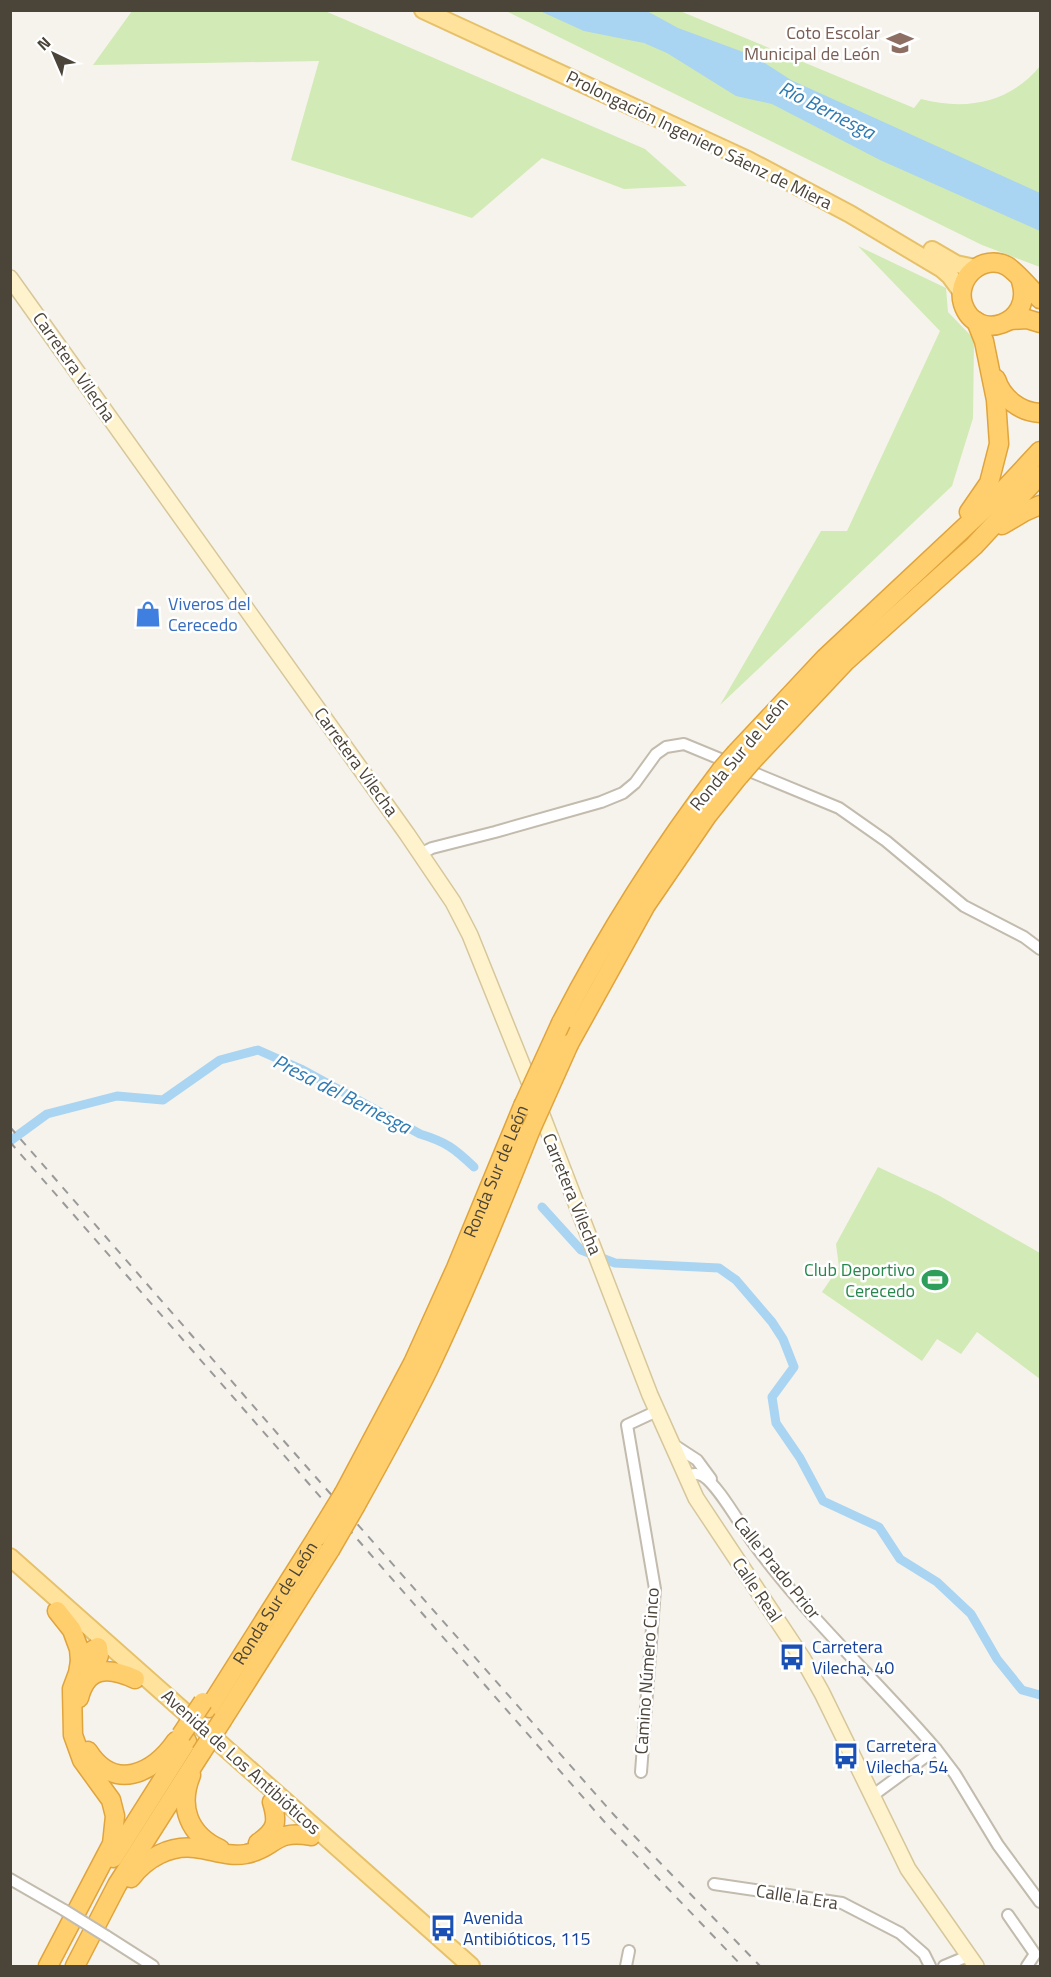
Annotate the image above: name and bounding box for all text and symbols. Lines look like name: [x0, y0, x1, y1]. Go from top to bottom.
place label: Coto Escolar Municipal de León: [744, 19, 880, 67]
north arrow: [24, 24, 84, 84]
school or university icon: Coto Escolar Municipal de León: [885, 28, 915, 58]
text: N: [31, 31, 56, 56]
street label: Prolongación Ingeniero Sáenz de Miera: [562, 63, 837, 216]
water label: Río Bernesga: [774, 72, 881, 147]
street label: Carretera Vilecha: [26, 306, 122, 427]
place label: Viveros del Cerecedo: [168, 590, 251, 638]
shop icon: Viveros del Cerecedo: [133, 599, 163, 629]
street label: Ronda Sur de León: [683, 691, 794, 817]
street label: Carretera Vilecha: [308, 702, 405, 822]
water label: Presa del Bernesga: [268, 1045, 418, 1142]
street label: Ronda Sur de León: [456, 1101, 535, 1242]
street label: Carretera Vilecha: [536, 1129, 609, 1259]
place label: Club Deportivo Cerecedo: [804, 1256, 915, 1304]
sports icon: Club Deportivo Cerecedo: [920, 1265, 950, 1295]
street label: Calle Prado Prior: [727, 1510, 827, 1625]
street label: Ronda Sur de León: [226, 1536, 324, 1670]
street label: Calle Real: [726, 1552, 789, 1628]
street label: Camino Número Cinco: [627, 1587, 666, 1755]
place label: Carretera Vilecha, 40: [812, 1633, 894, 1681]
bus stop icon: Carretera Vilecha, 40: [777, 1642, 807, 1672]
street label: Avenida de Los Antibióticos: [156, 1683, 327, 1841]
place label: Carretera Vilecha, 54: [866, 1732, 948, 1780]
bus stop icon: Carretera Vilecha, 54: [831, 1741, 861, 1771]
street label: Calle la Era: [754, 1877, 840, 1916]
place label: Avenida Antibióticos, 115: [463, 1904, 591, 1952]
bus stop icon: Avenida Antibióticos, 115: [428, 1913, 458, 1943]

